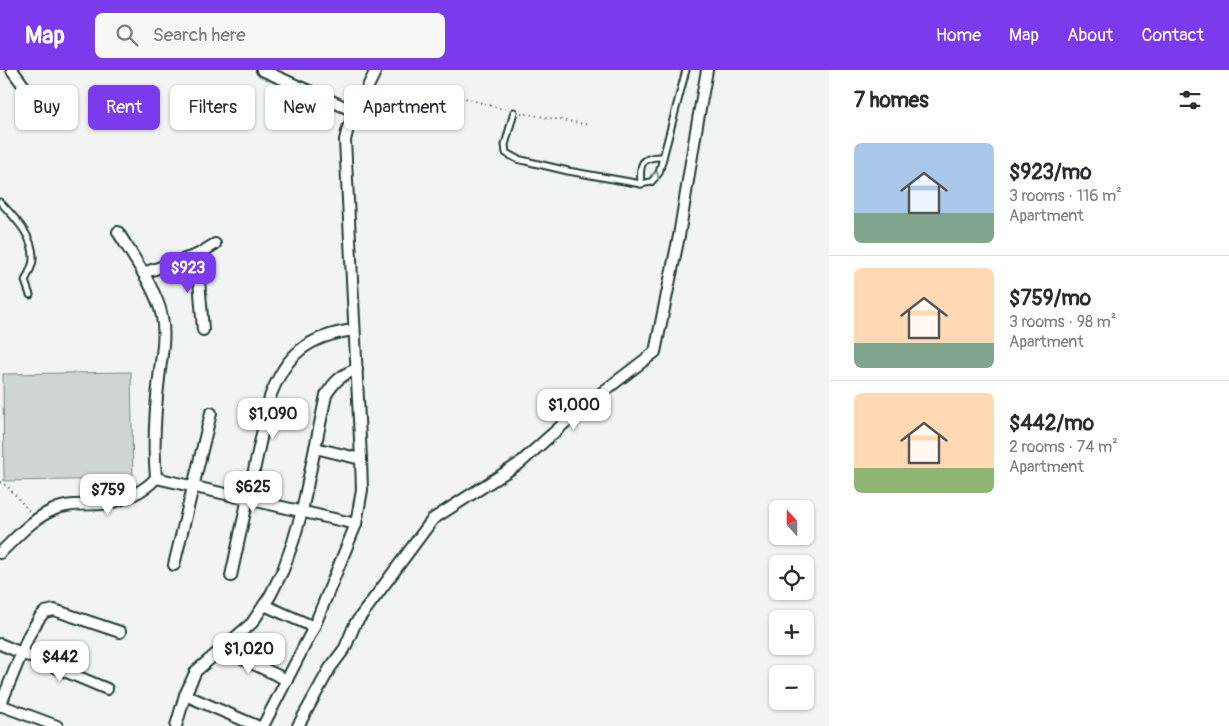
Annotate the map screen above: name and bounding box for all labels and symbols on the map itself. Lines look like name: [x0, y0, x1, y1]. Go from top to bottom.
one-way arrow: [649, 171, 659, 180]
pin: $923: [158, 252, 218, 294]
pin: $1,000: [533, 388, 615, 431]
pin: $1,090: [232, 398, 314, 440]
pin: $625: [223, 470, 283, 513]
pin: $759: [78, 474, 138, 516]
north arrow: [769, 500, 814, 545]
pin: $1,020: [208, 632, 290, 675]
pin: $442: [30, 640, 90, 683]

